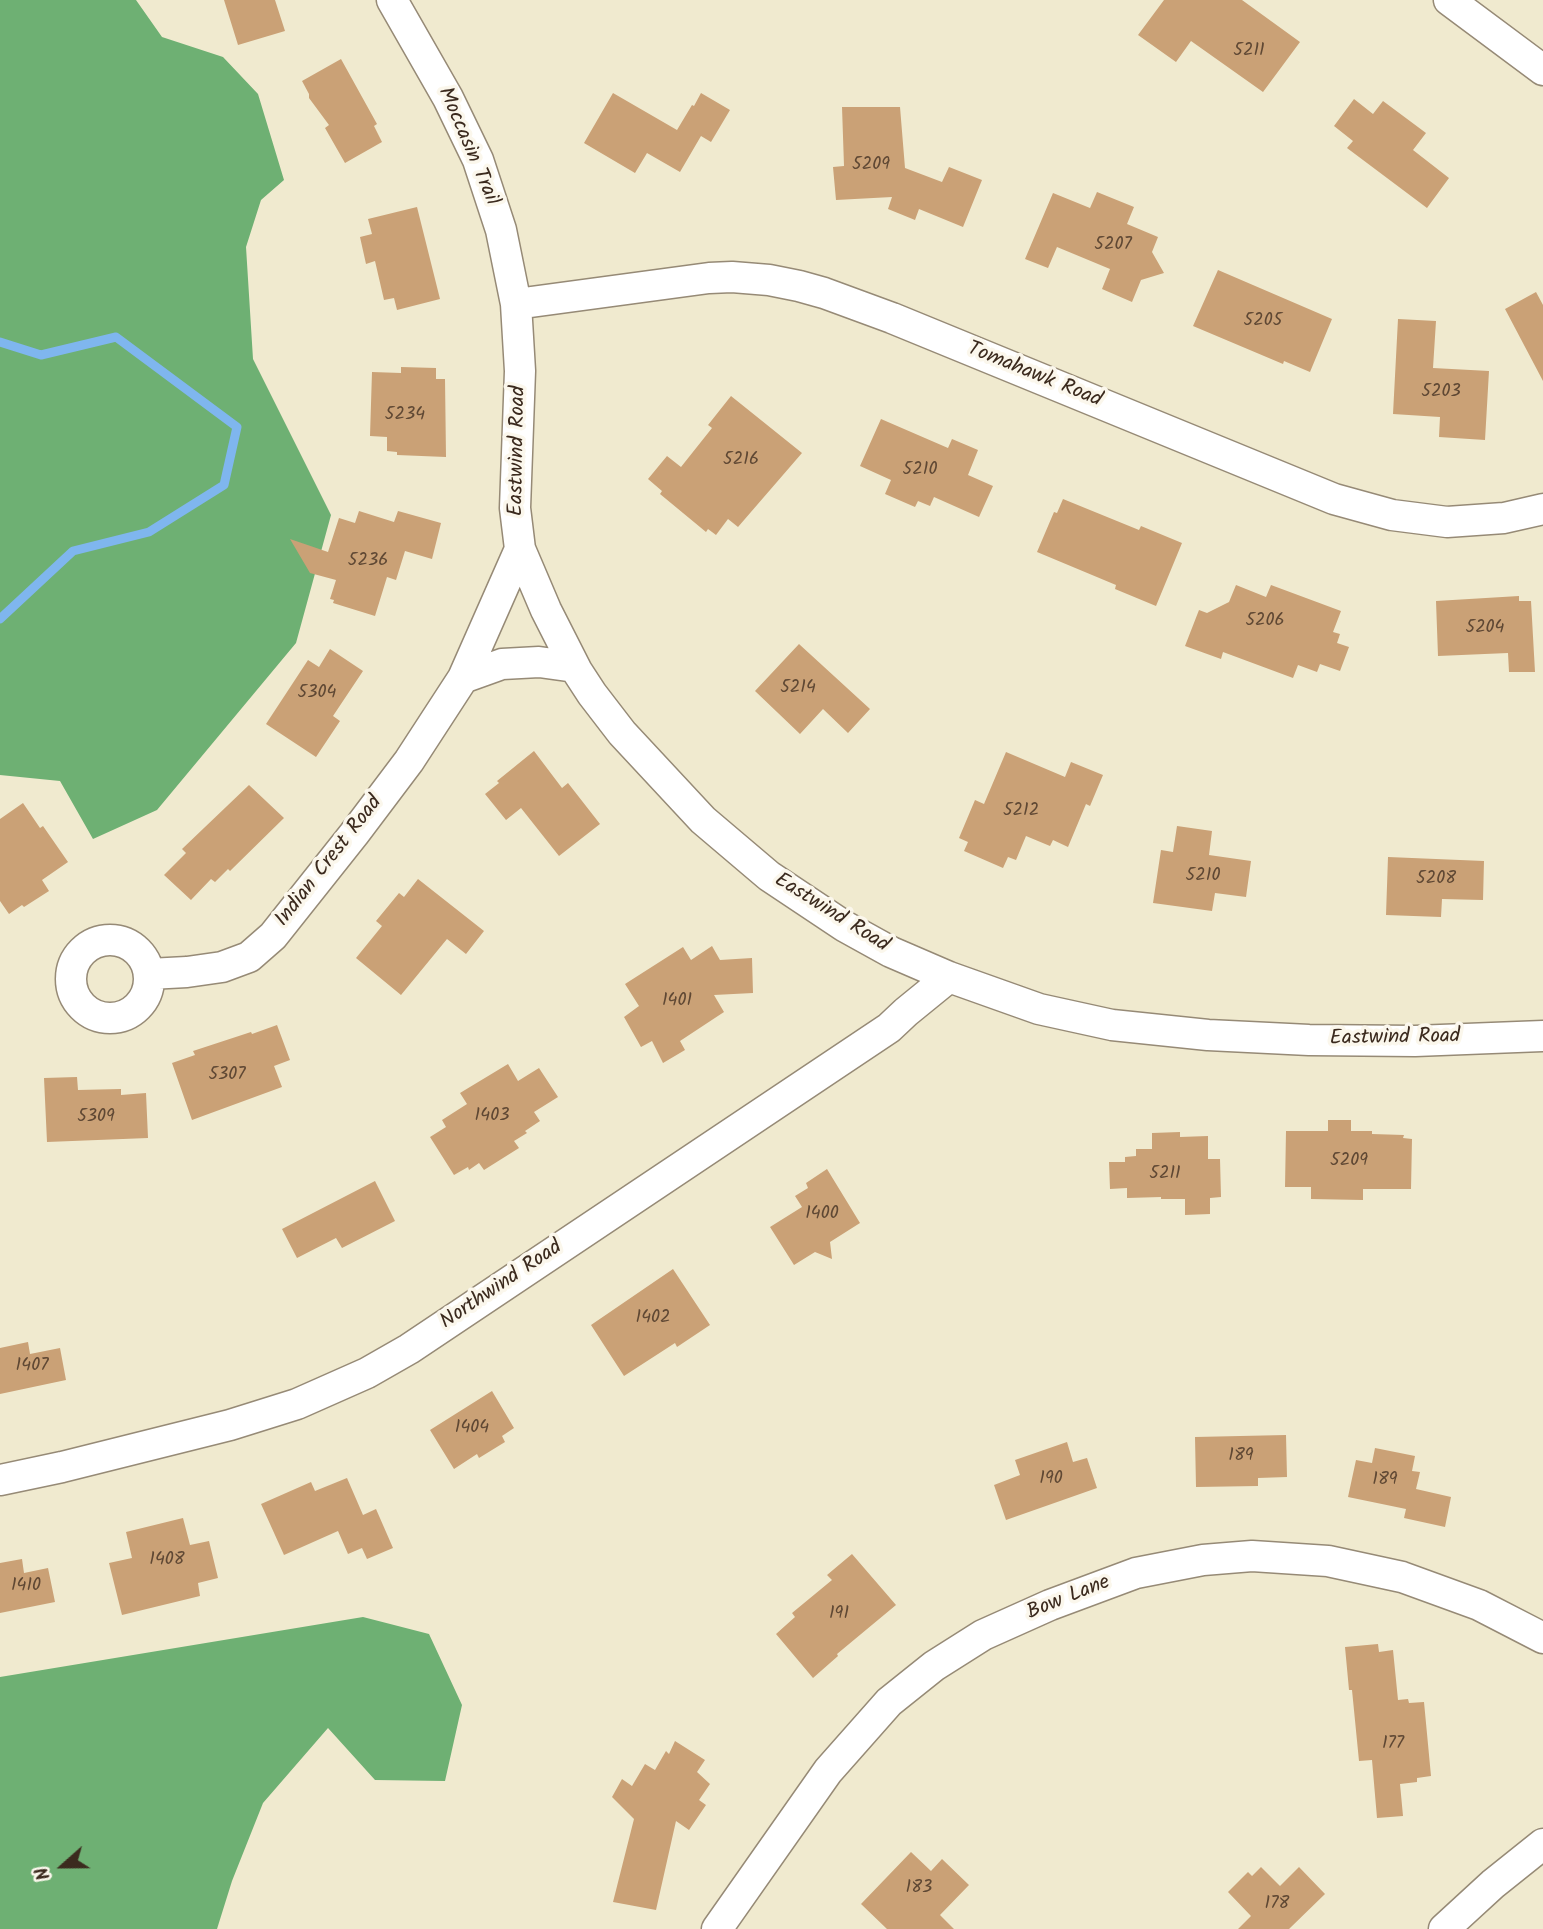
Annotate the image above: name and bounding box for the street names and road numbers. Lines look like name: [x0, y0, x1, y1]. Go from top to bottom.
street label: Moccasin Trail: [431, 84, 503, 210]
street label: Tomahawk Road: [963, 338, 1105, 414]
street label: Eastwind Road: [505, 386, 533, 516]
street label: Indian Crest Road: [271, 792, 389, 932]
street label: Eastwind Road: [769, 869, 893, 959]
street label: Eastwind Road: [1330, 1025, 1460, 1053]
street label: Northwind Road: [436, 1236, 568, 1336]
street label: Bow Lane: [1024, 1571, 1114, 1627]

